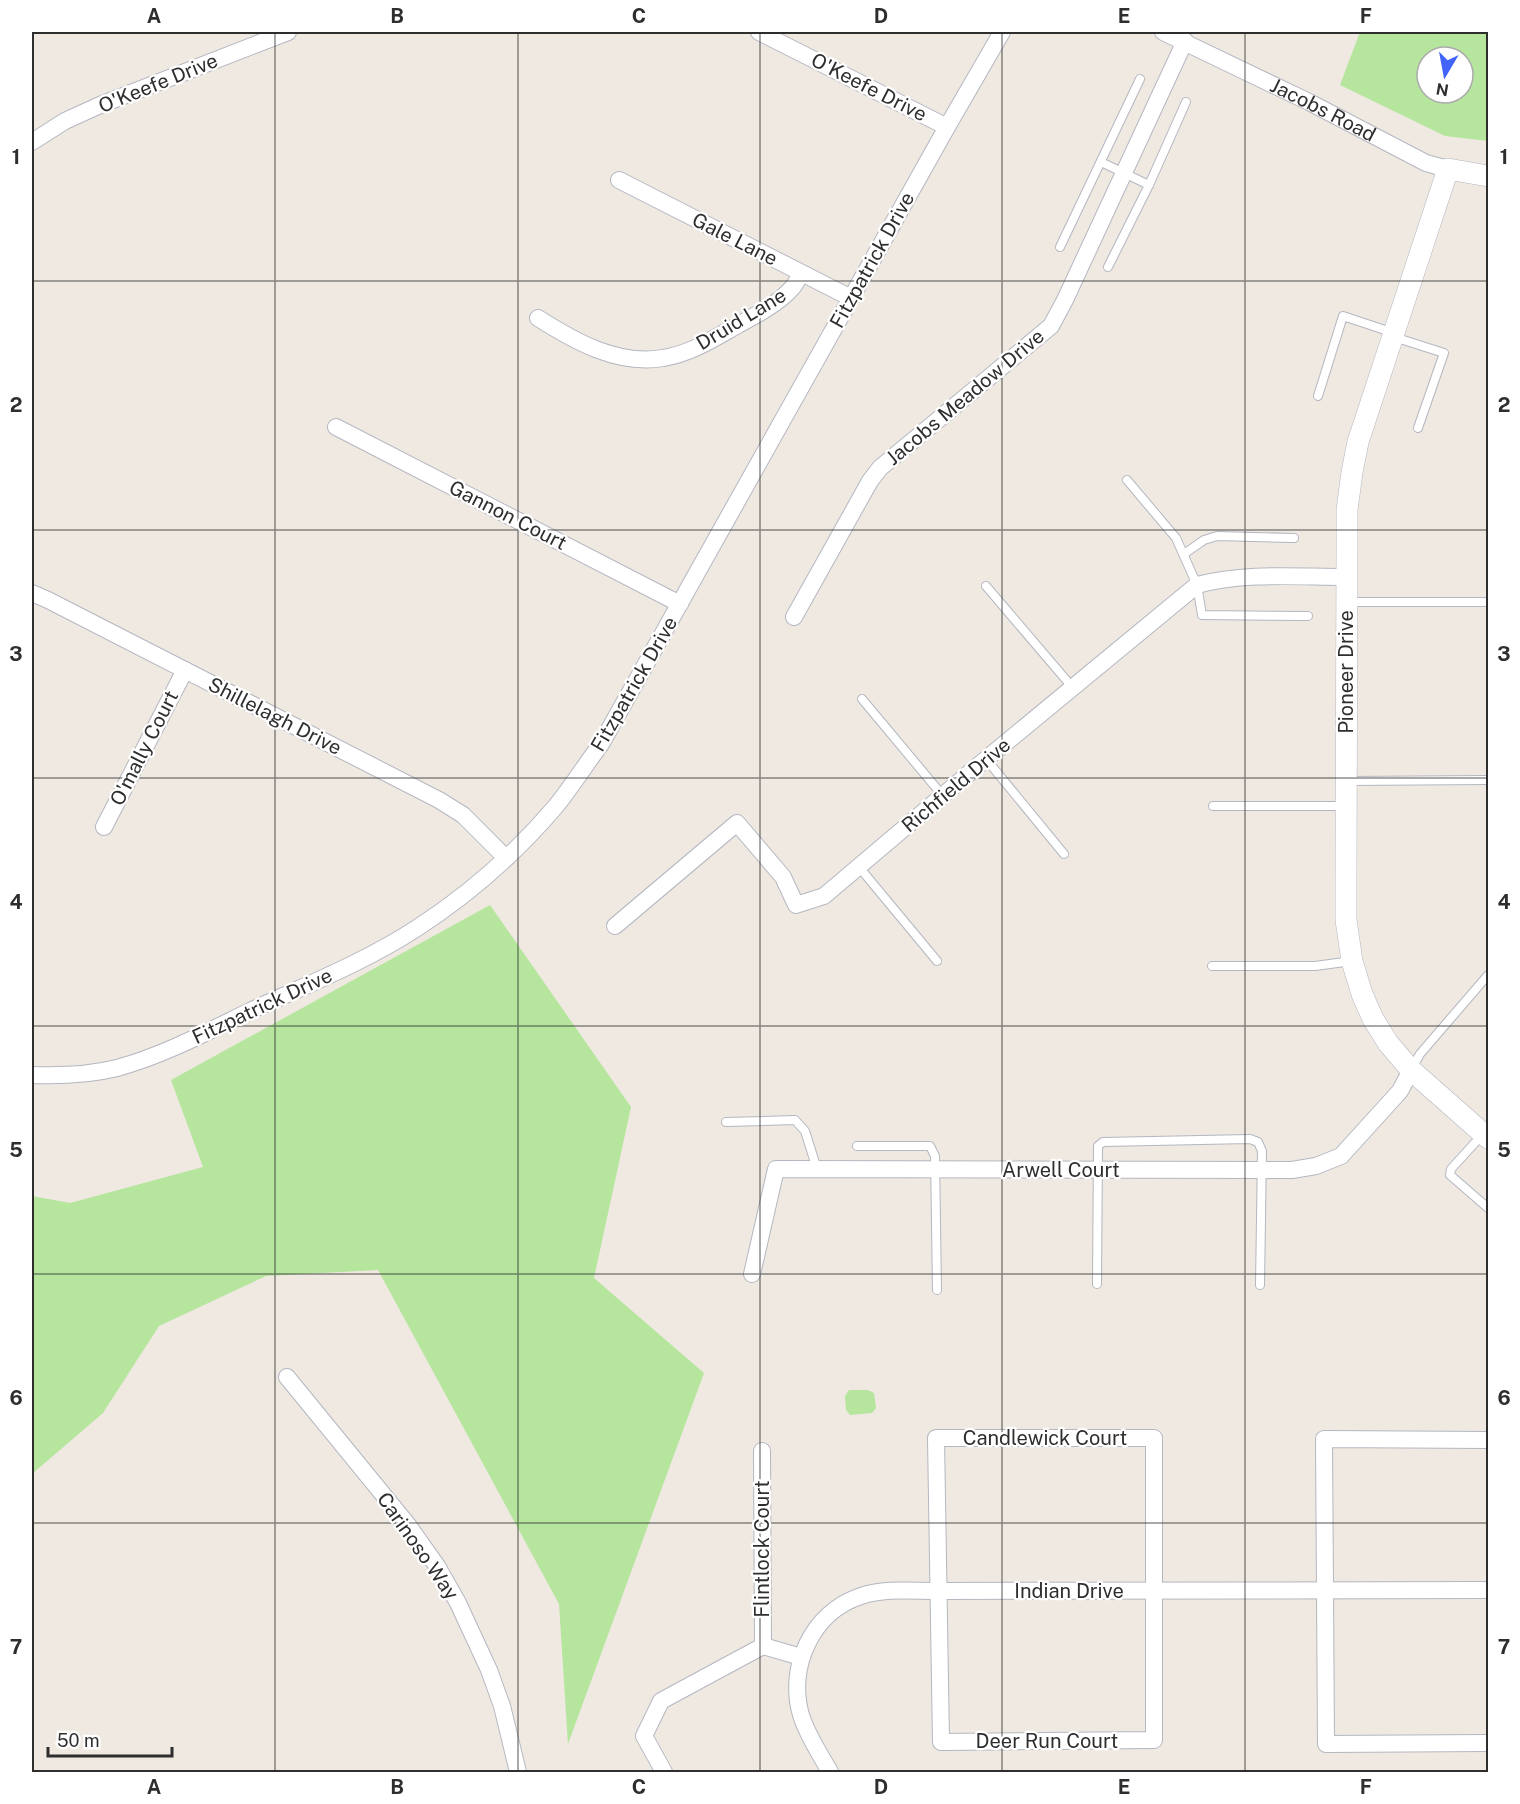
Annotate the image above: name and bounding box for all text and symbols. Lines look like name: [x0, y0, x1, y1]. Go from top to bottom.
text: A: [147, 4, 161, 28]
text: B: [390, 4, 404, 28]
text: C: [632, 4, 646, 28]
text: D: [874, 4, 888, 28]
text: E: [1118, 4, 1130, 28]
text: F: [1360, 4, 1372, 28]
north arrow: [1415, 45, 1475, 105]
street label: O'Keefe Drive: [95, 48, 221, 118]
street label: O'Keefe Drive: [807, 48, 931, 126]
street label: Jacobs Road: [1266, 73, 1380, 147]
text: N: [1435, 79, 1450, 100]
text: 1: [12, 145, 20, 169]
text: 1: [1500, 145, 1508, 169]
street label: Fitzpatrick Drive: [825, 188, 919, 332]
street label: Gale Lane: [688, 207, 782, 271]
street label: Druid Lane: [692, 283, 790, 355]
street label: Jacobs Meadow Drive: [881, 324, 1049, 470]
text: 2: [10, 393, 22, 417]
text: 2: [1498, 393, 1510, 417]
street label: Gannon Court: [445, 475, 571, 555]
street label: Pioneer Drive: [1334, 610, 1358, 734]
street label: Fitzpatrick Drive: [586, 612, 682, 756]
text: 3: [9, 642, 23, 666]
text: 3: [1497, 642, 1511, 666]
street label: Shillelagh Drive: [204, 672, 346, 760]
street label: O'mally Court: [105, 686, 183, 810]
street label: Richfield Drive: [897, 733, 1015, 837]
text: 4: [9, 890, 23, 914]
text: 4: [1497, 890, 1511, 914]
street label: Fitzpatrick Drive: [188, 963, 336, 1049]
text: 5: [9, 1138, 23, 1162]
text: 5: [1497, 1138, 1511, 1162]
street label: Arwell Court: [1002, 1158, 1120, 1182]
text: 6: [9, 1386, 23, 1410]
text: 6: [1497, 1386, 1511, 1410]
street label: Candlewick Court: [963, 1426, 1127, 1450]
street label: Flintlock Court: [750, 1480, 774, 1618]
street label: Carinoso Way: [372, 1488, 464, 1605]
street label: Indian Drive: [1014, 1579, 1124, 1603]
text: 7: [10, 1635, 22, 1659]
text: 7: [1498, 1635, 1510, 1659]
scale bar: [48, 1720, 172, 1758]
street label: Deer Run Court: [976, 1729, 1118, 1753]
text: 50 m: [57, 1730, 100, 1751]
text: A: [147, 1775, 161, 1799]
text: B: [390, 1775, 404, 1799]
text: C: [632, 1775, 646, 1799]
text: D: [874, 1775, 888, 1799]
text: E: [1118, 1775, 1130, 1799]
text: F: [1360, 1775, 1372, 1799]

